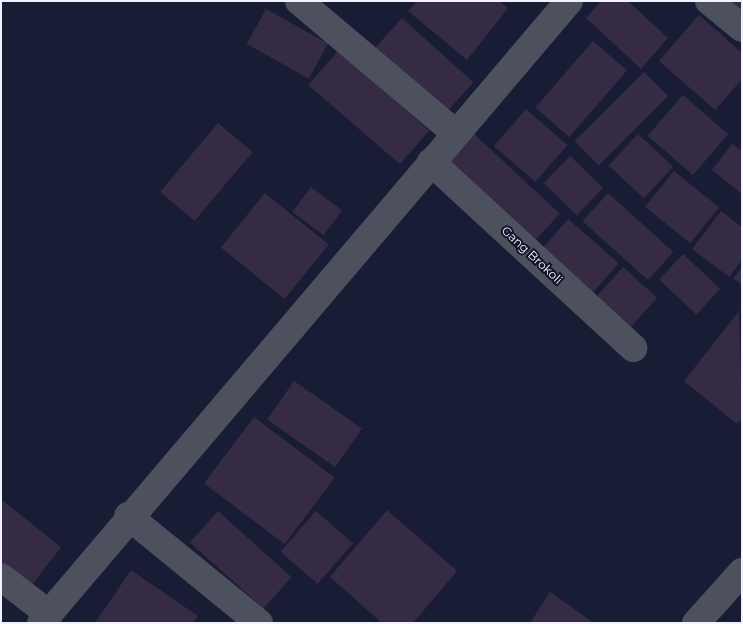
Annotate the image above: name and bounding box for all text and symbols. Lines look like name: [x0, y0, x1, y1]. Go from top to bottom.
street label: Gang Brokoli: [499, 223, 565, 287]

